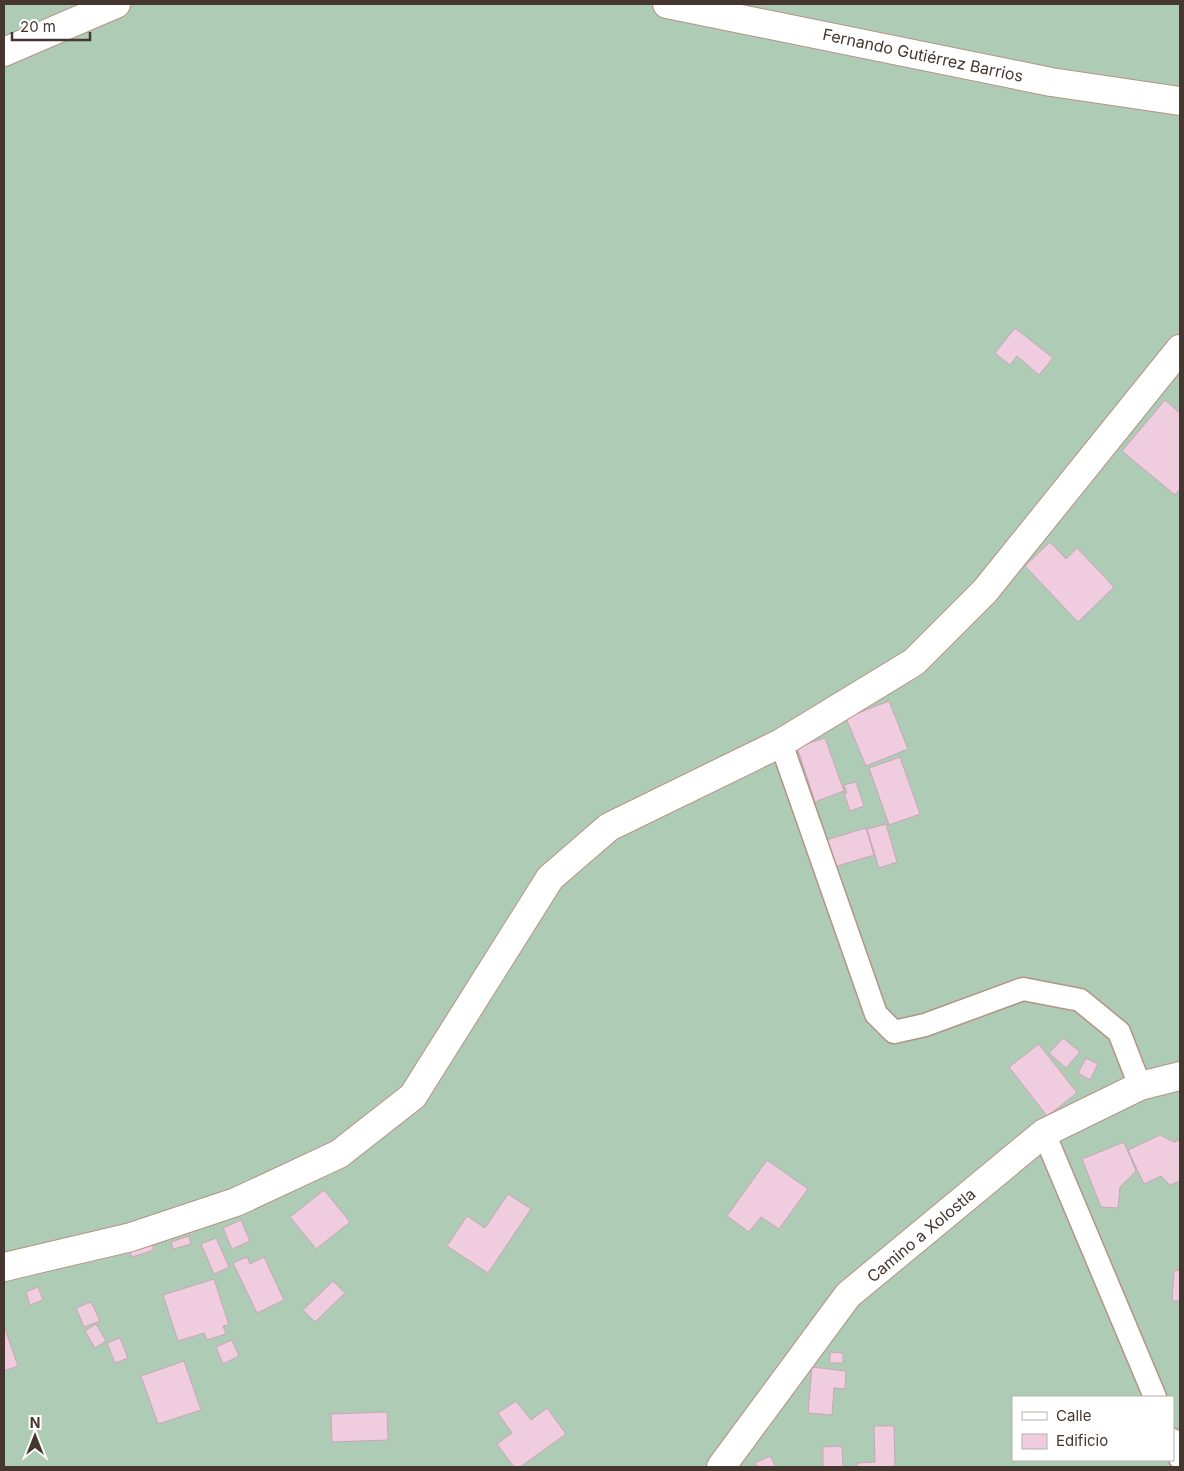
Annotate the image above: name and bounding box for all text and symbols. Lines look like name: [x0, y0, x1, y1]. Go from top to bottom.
scale bar: [12, 10, 90, 42]
text: 20 m: [20, 17, 56, 36]
street label: Fernando Gutiérrez Barrios: [821, 24, 1025, 86]
street label: Camino a Xolostla: [863, 1184, 979, 1286]
legend: [1012, 1396, 1174, 1461]
text: Calle: [1056, 1406, 1091, 1425]
north arrow: [10, 1411, 60, 1461]
text: N: [30, 1414, 40, 1431]
text: Edificio: [1056, 1431, 1108, 1450]

